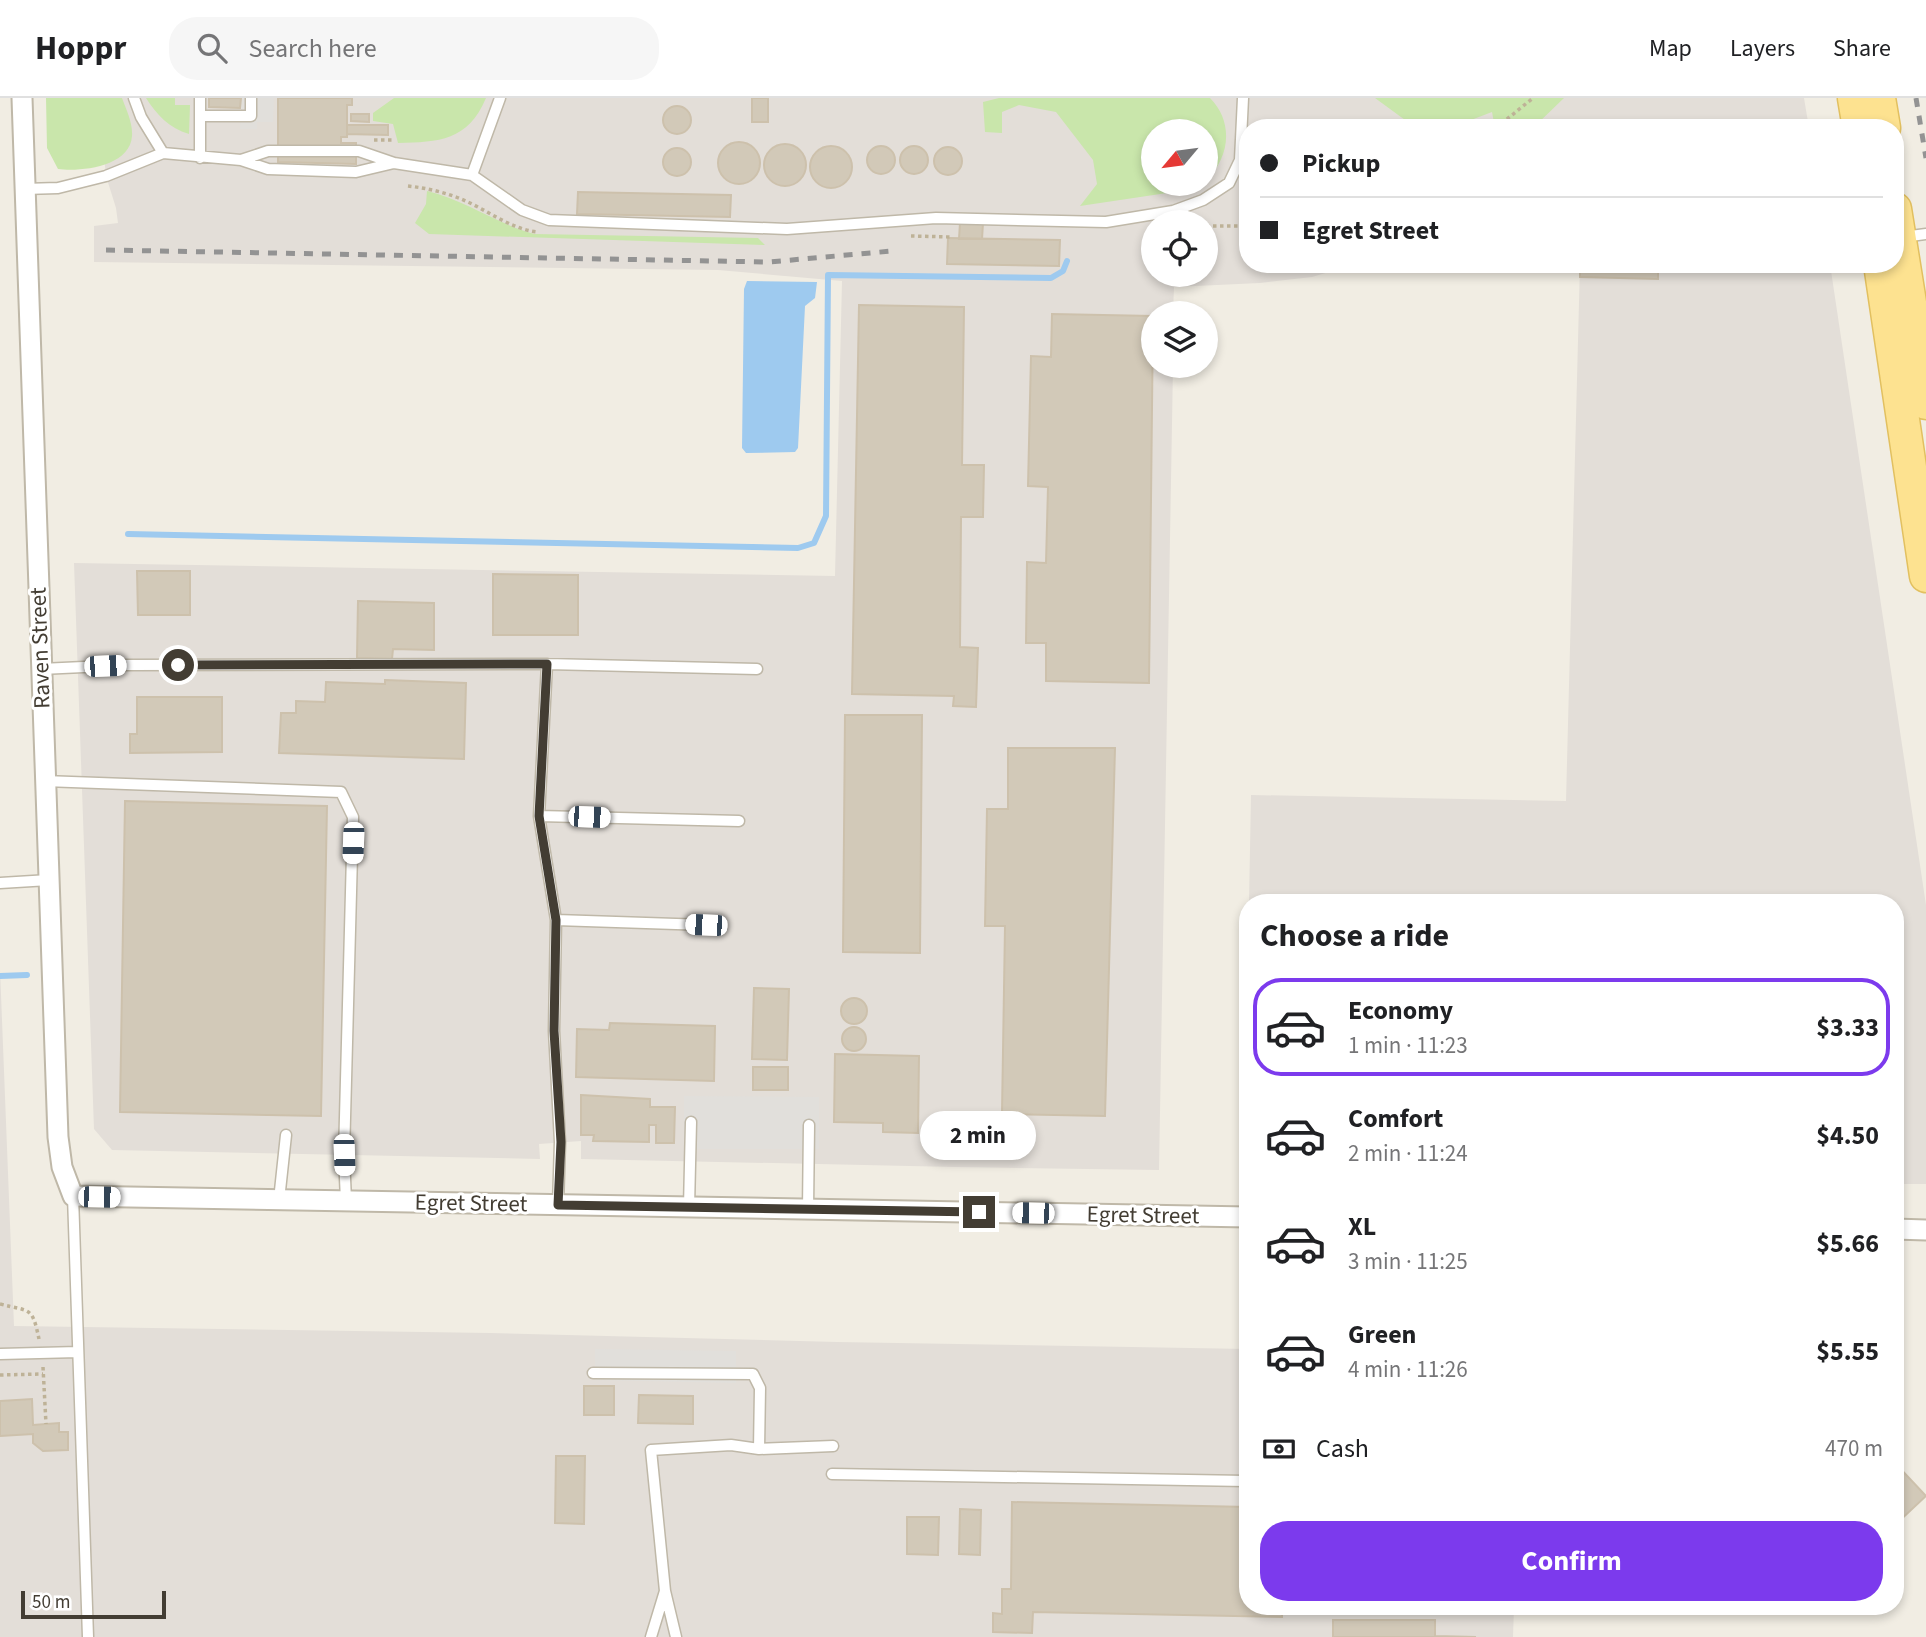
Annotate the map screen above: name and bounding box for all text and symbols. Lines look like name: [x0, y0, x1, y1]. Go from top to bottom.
search box: [169, 17, 659, 80]
text: Hoppr: [35, 25, 127, 72]
icon: search: [193, 29, 231, 67]
text: Search here: [249, 30, 377, 67]
text: Map: [1649, 31, 1692, 66]
text: Layers: [1730, 31, 1795, 66]
text: Share: [1833, 31, 1891, 66]
north arrow: [1141, 119, 1218, 196]
map controls: [1141, 119, 1218, 378]
text: Pickup: [1302, 145, 1380, 182]
button: locate: [1141, 210, 1218, 287]
text: Egret Street: [1302, 212, 1439, 249]
button: layers: [1141, 301, 1218, 378]
street label: Raven Street: [21, 587, 59, 709]
route start: [162, 649, 194, 681]
car: [84, 655, 127, 677]
car: [568, 806, 611, 828]
car: [342, 822, 365, 864]
text: Choose a ride: [1260, 913, 1449, 959]
car: [685, 914, 728, 936]
text: Economy: [1348, 992, 1453, 1029]
icon: car: [1264, 996, 1327, 1059]
text: $3.33: [1816, 1009, 1879, 1046]
text: 1 min · 11:23: [1348, 1029, 1468, 1062]
text: Comfort: [1348, 1100, 1443, 1137]
icon: car: [1264, 1104, 1327, 1167]
callout: 2 min: [921, 1110, 1037, 1160]
text: $4.50: [1816, 1117, 1879, 1154]
text: 2 min: [950, 1119, 1006, 1152]
car: [333, 1134, 356, 1176]
text: 2 min · 11:24: [1348, 1137, 1468, 1170]
car: [78, 1186, 121, 1208]
street label: Egret Street: [414, 1186, 528, 1220]
route end: [963, 1196, 995, 1228]
street label: Egret Street: [1086, 1198, 1200, 1232]
car: [1012, 1202, 1055, 1224]
text: XL: [1348, 1208, 1376, 1245]
icon: car: [1264, 1212, 1327, 1275]
text: $5.66: [1816, 1225, 1879, 1262]
text: 3 min · 11:25: [1348, 1245, 1468, 1278]
text: Green: [1348, 1316, 1416, 1353]
icon: car: [1264, 1320, 1327, 1383]
text: $5.55: [1816, 1333, 1879, 1370]
text: 4 min · 11:26: [1348, 1353, 1468, 1386]
icon: cash: [1260, 1430, 1298, 1468]
text: Cash: [1316, 1430, 1369, 1467]
text: 470 m: [1825, 1432, 1883, 1465]
button: Confirm: [1260, 1521, 1883, 1601]
scale bar: [21, 1588, 166, 1620]
text: 50 m: [32, 1589, 70, 1616]

